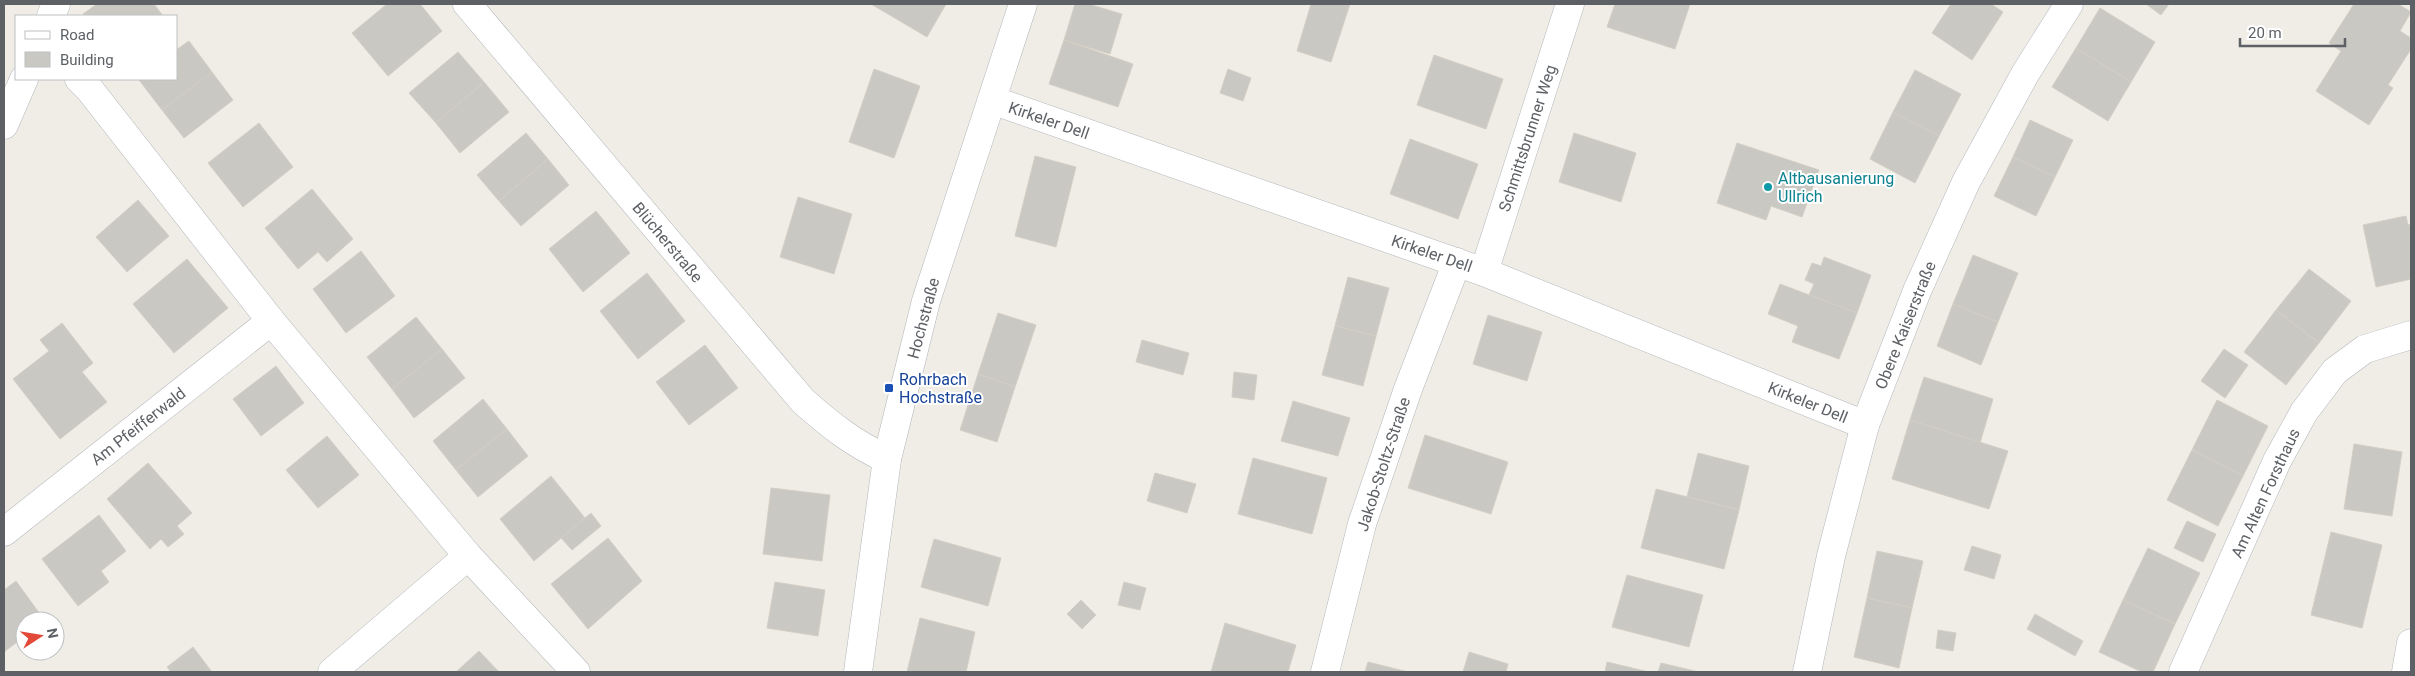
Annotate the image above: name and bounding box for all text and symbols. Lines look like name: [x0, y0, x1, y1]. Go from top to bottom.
legend: [15, 15, 178, 80]
scale bar: [2240, 15, 2345, 47]
text: 20 m: [2248, 24, 2282, 42]
text: Road: [60, 26, 94, 44]
text: Building: [60, 51, 114, 69]
street label: Schmittsbrunner Weg: [1495, 62, 1560, 214]
street label: Kirkeler Dell: [1006, 98, 1092, 143]
place label: Altbausanierung Ullrich: [1778, 169, 1894, 206]
marker: Altbausanierung Ullrich: [1762, 181, 1774, 193]
street label: Blücherstraße: [628, 198, 707, 286]
street label: Kirkeler Dell: [1389, 231, 1475, 276]
street label: Obere Kaiserstraße: [1871, 258, 1940, 392]
street label: Hochstraße: [904, 276, 943, 361]
place label: Rohrbach Hochstraße: [899, 370, 982, 407]
street label: Kirkeler Dell: [1765, 378, 1850, 427]
marker: Rohrbach Hochstraße: [883, 382, 895, 394]
street label: Am Pfeifferwald: [87, 384, 189, 469]
street label: Jakob-Stoltz-Straße: [1353, 395, 1414, 534]
street label: Am Alten Forsthaus: [2227, 425, 2304, 561]
north arrow: [15, 611, 65, 661]
text: N: [44, 627, 62, 640]

